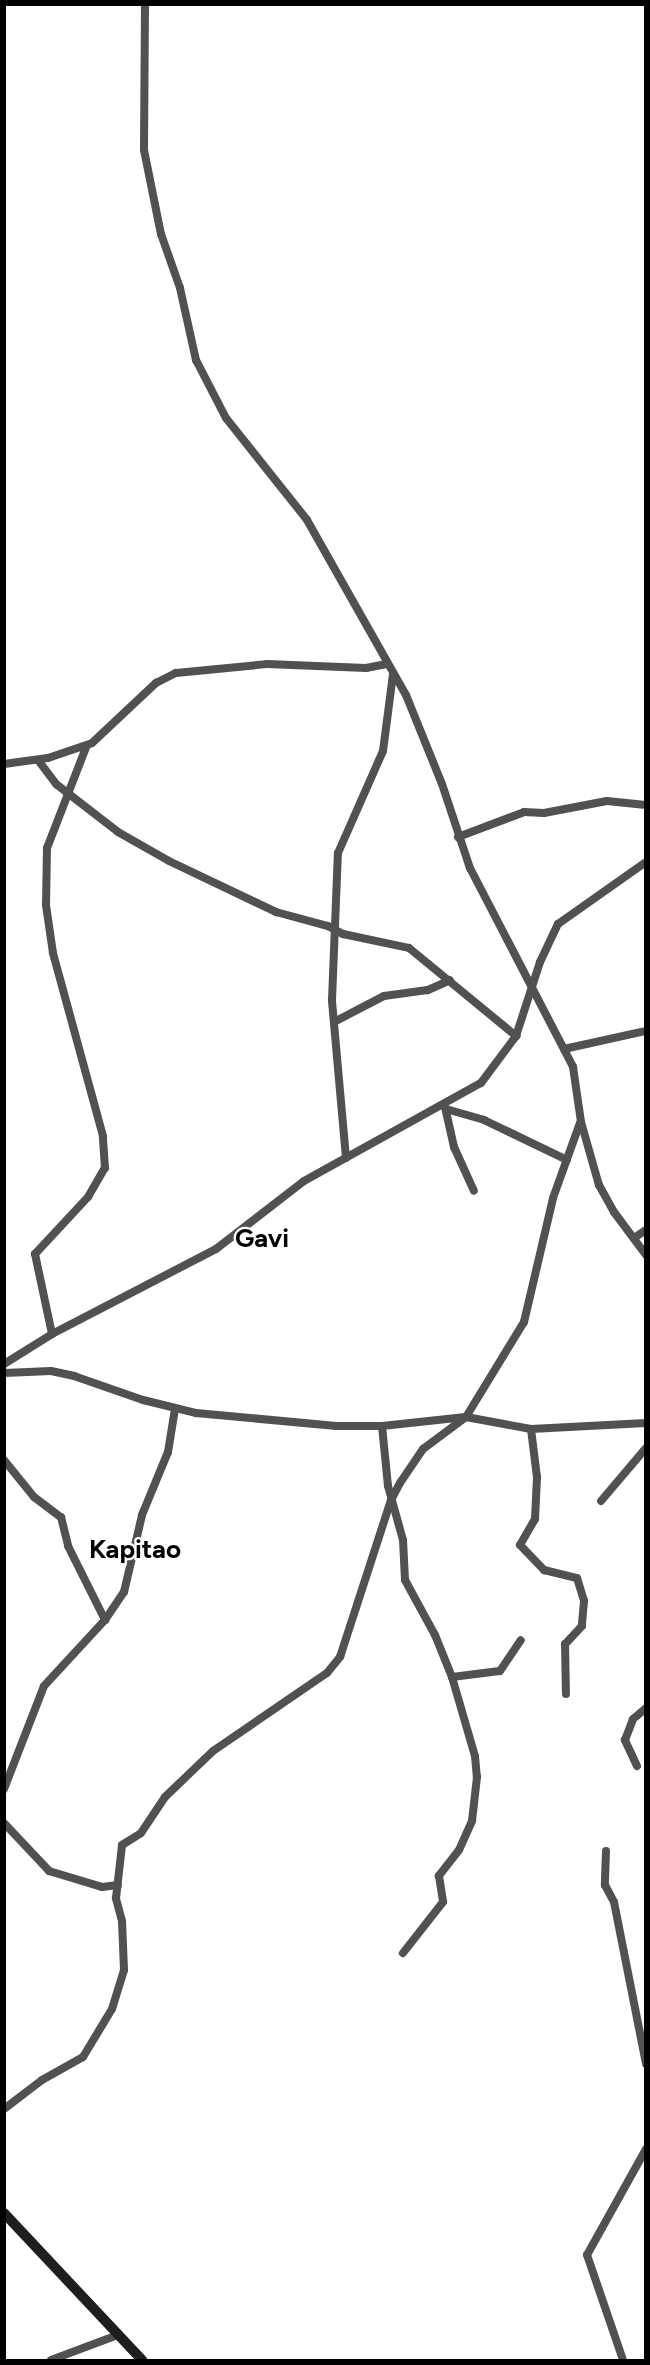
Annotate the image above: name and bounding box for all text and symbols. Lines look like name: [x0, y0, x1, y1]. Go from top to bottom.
district label: Gavi: [235, 1223, 289, 1255]
district label: Kapitao: [89, 1534, 181, 1566]

